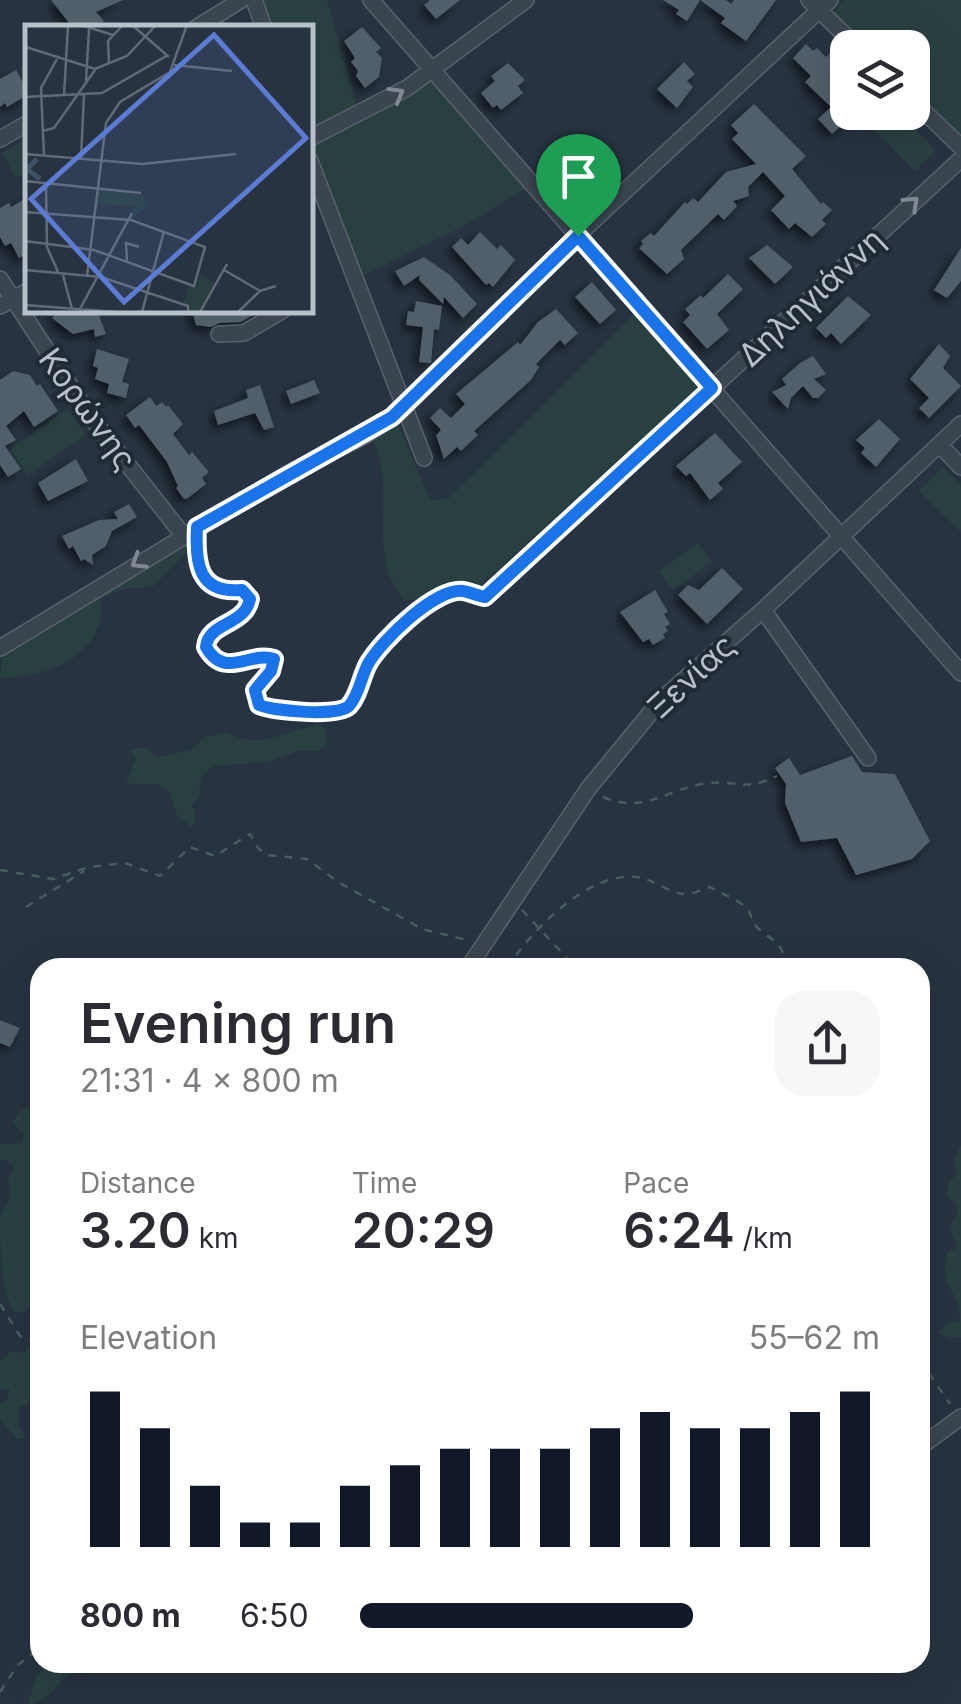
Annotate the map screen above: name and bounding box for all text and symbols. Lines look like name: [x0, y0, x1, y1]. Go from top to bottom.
inset map: [25, 25, 312, 312]
map controls: [830, 30, 930, 130]
button: layers: [830, 30, 930, 130]
one-way arrow: [386, 86, 404, 106]
pin: [536, 134, 621, 237]
icon: arrive: [551, 149, 606, 204]
one-way arrow: [901, 197, 919, 215]
street label: Δηληγιάννη: [730, 220, 892, 374]
street label: Κορώνης: [31, 341, 145, 477]
one-way arrow: [131, 550, 149, 569]
street label: Ξενίας: [639, 626, 743, 726]
text: Evening run: [80, 990, 396, 1056]
button: share: [775, 991, 880, 1096]
text: 21:31 · 4 × 800 m: [80, 1061, 339, 1100]
text: Distance: [80, 1166, 196, 1200]
text: Time: [352, 1166, 417, 1200]
text: Pace: [623, 1166, 689, 1200]
text: 3.20: [80, 1200, 191, 1260]
text: 20:29: [352, 1200, 495, 1260]
text: 6:24: [623, 1200, 735, 1260]
text: km: [191, 1221, 239, 1255]
text: /km: [735, 1221, 793, 1255]
text: Elevation: [80, 1318, 217, 1357]
text: 55–62 m: [749, 1318, 880, 1357]
text: 800 m: [80, 1596, 181, 1635]
text: 6:50: [240, 1596, 309, 1635]

